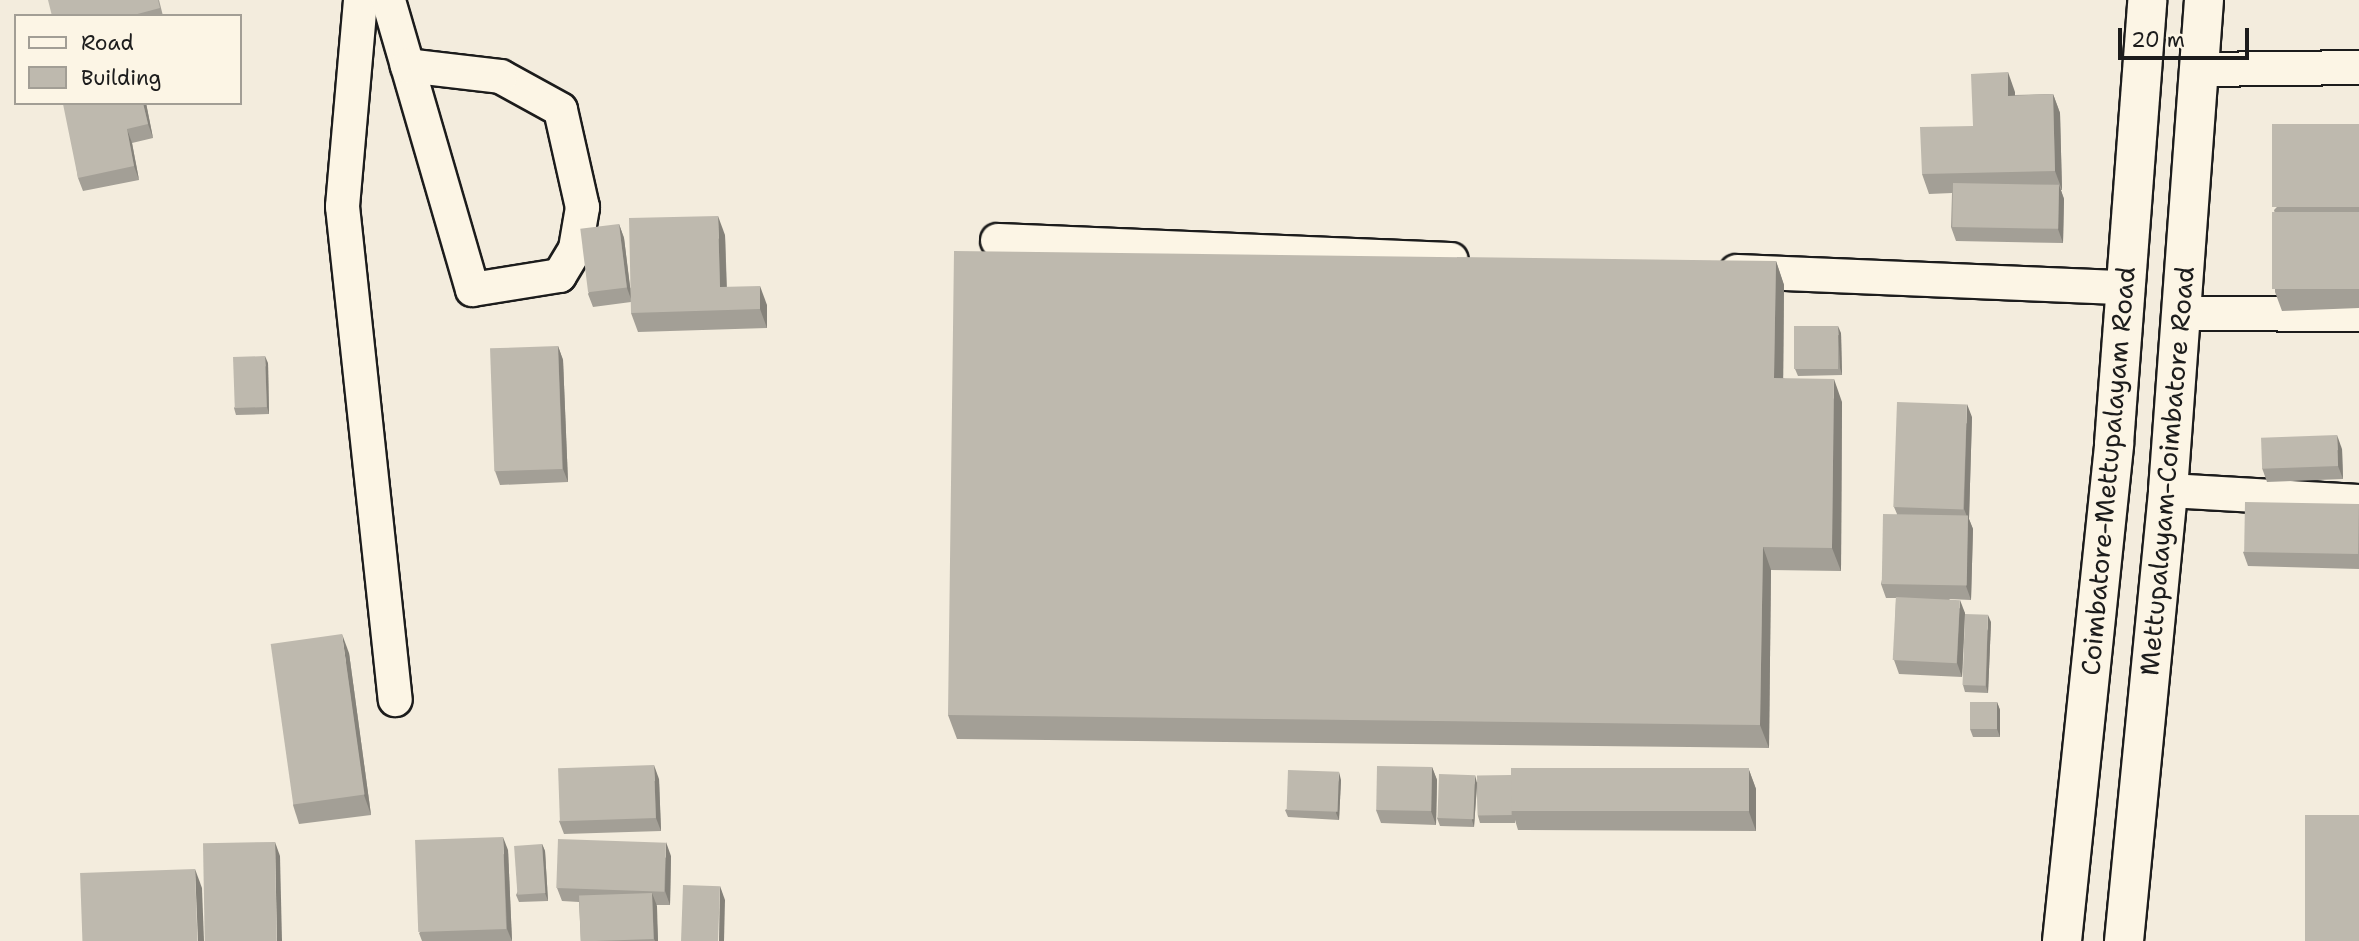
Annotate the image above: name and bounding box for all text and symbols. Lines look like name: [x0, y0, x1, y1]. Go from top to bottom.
legend: [14, 14, 242, 105]
scale bar: [2121, 14, 2252, 58]
text: 20 m: [2131, 26, 2185, 54]
text: Road: [81, 29, 134, 57]
text: Building: [81, 64, 161, 92]
street label: Coimbatore-Mettupalayam Road: [2075, 265, 2141, 677]
street label: Mettupalayam-Coimbatore Road: [2134, 265, 2200, 677]

